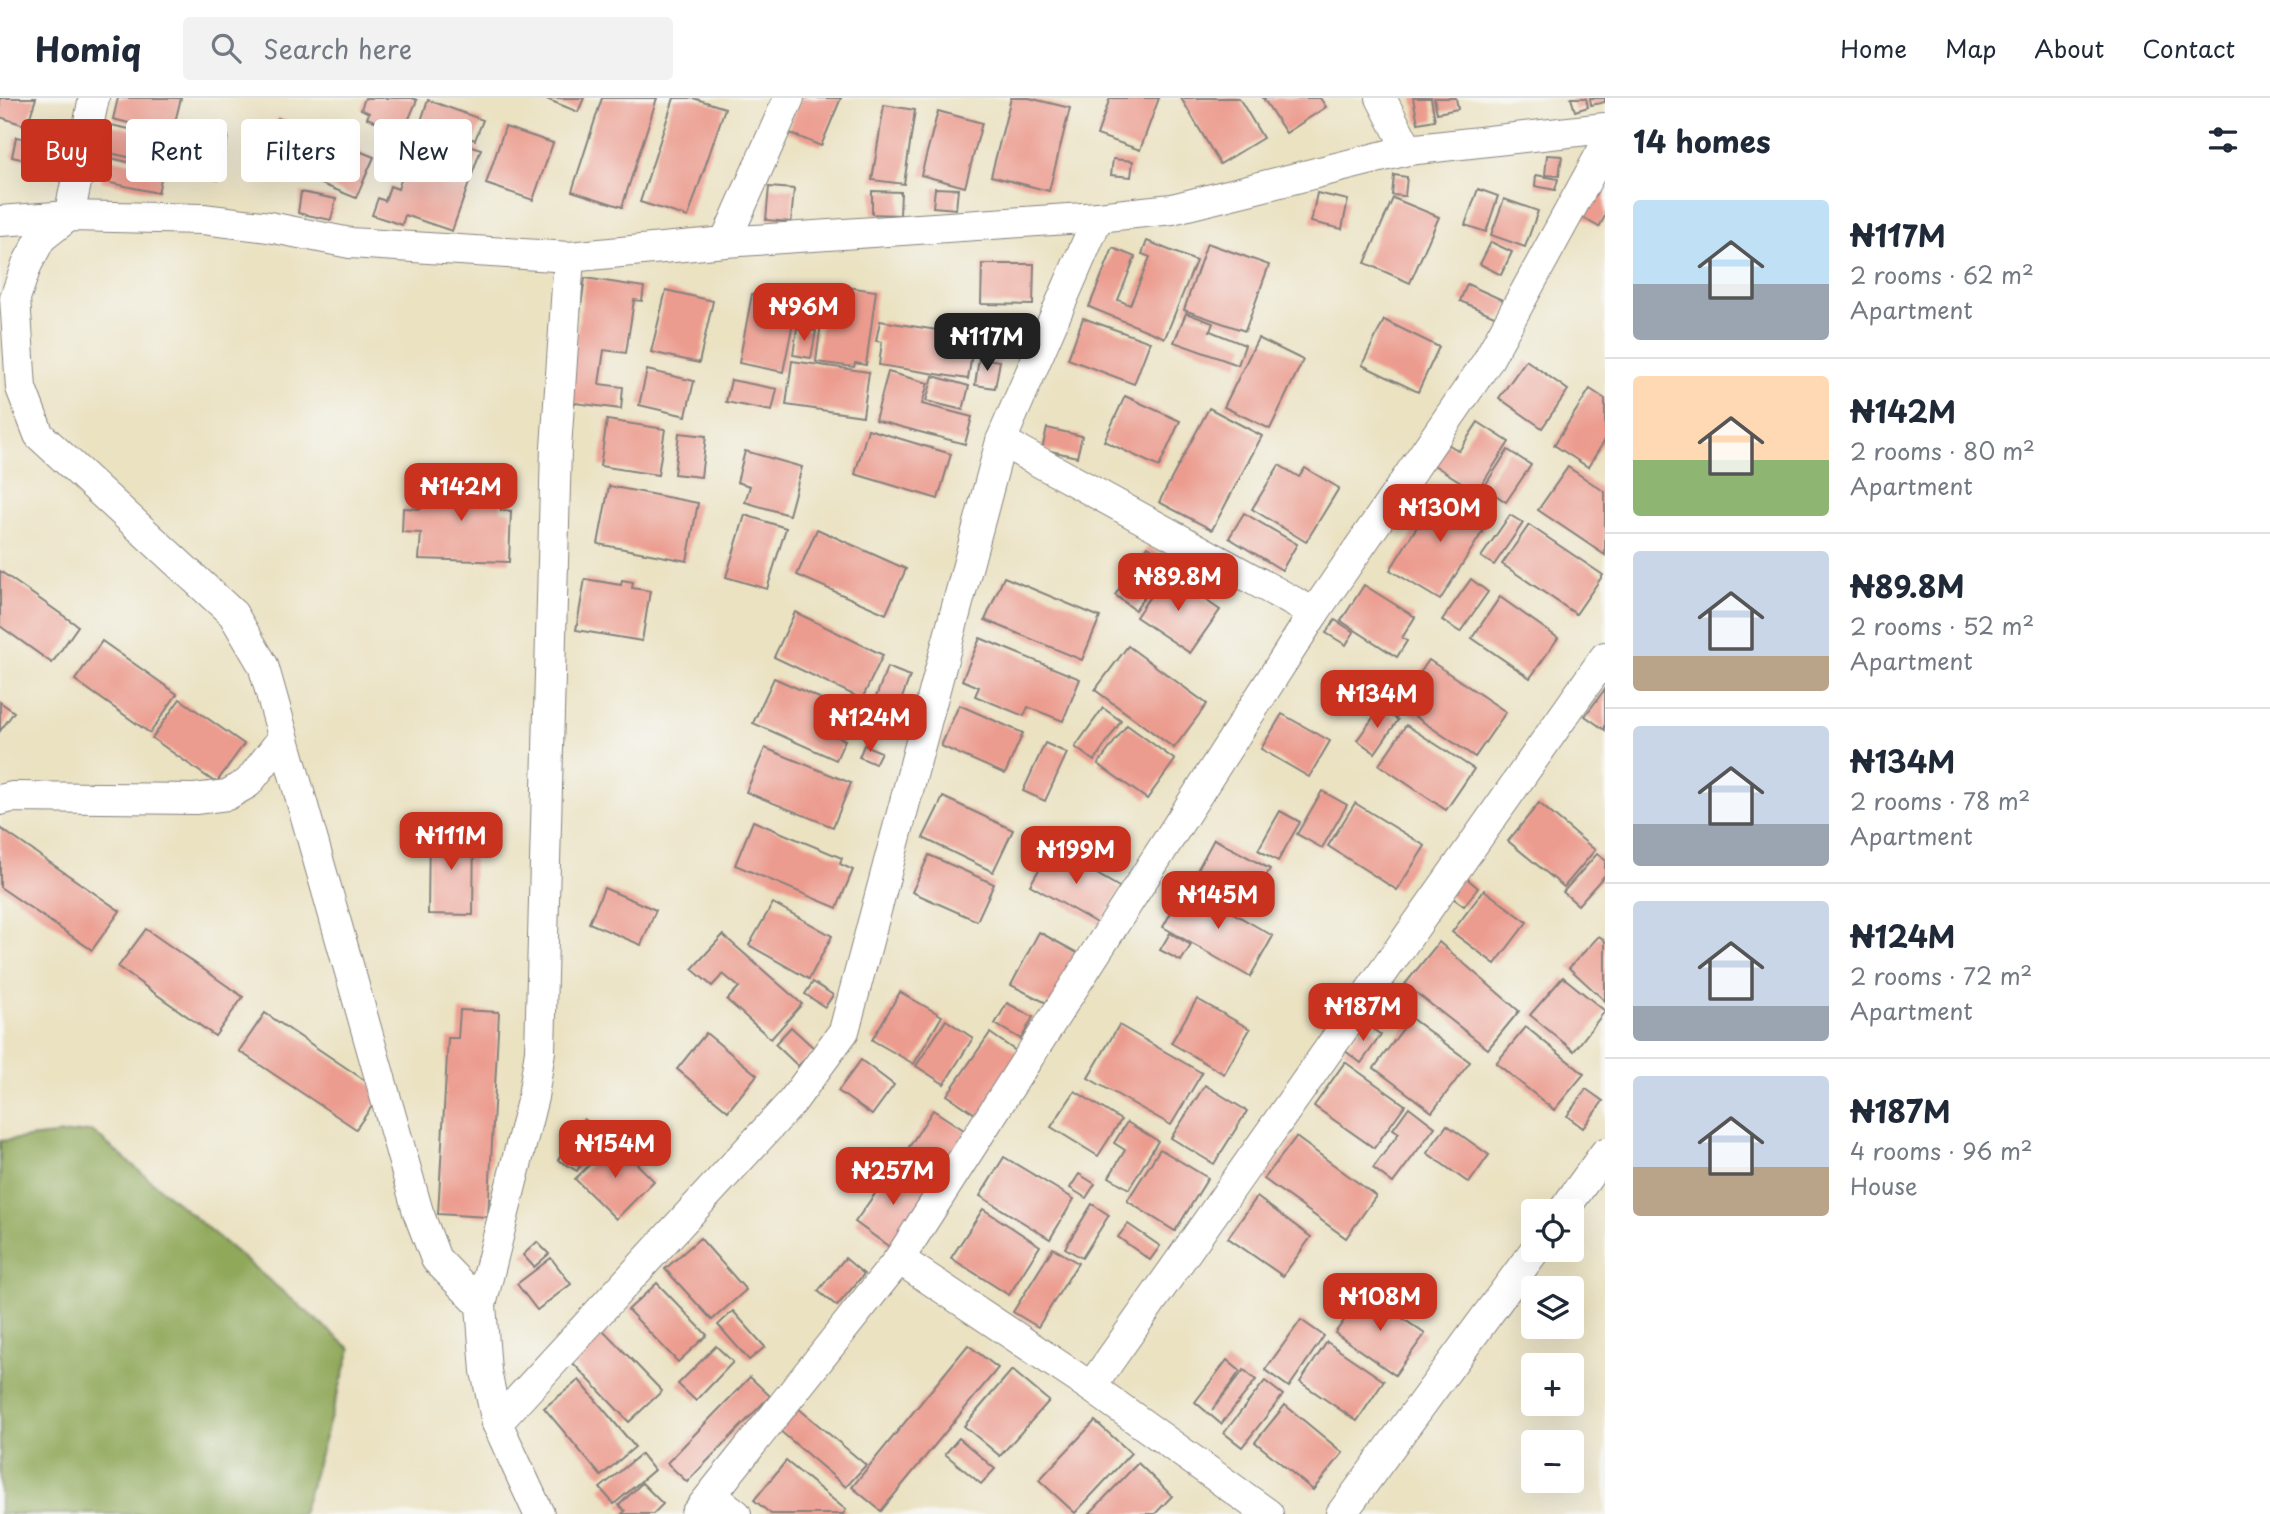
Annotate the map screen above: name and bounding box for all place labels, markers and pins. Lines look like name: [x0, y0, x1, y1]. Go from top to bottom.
pin: ₦96M: [763, 284, 845, 343]
pin: ₦117M: [938, 314, 1036, 373]
pin: ₦142M: [412, 464, 510, 523]
pin: ₦130M: [1391, 484, 1489, 544]
pin: ₦89.8M: [1121, 554, 1235, 613]
pin: ₦134M: [1328, 670, 1426, 730]
pin: ₦124M: [821, 694, 919, 754]
pin: ₦111M: [402, 812, 500, 872]
pin: ₦199M: [1027, 826, 1125, 886]
pin: ₦145M: [1169, 872, 1267, 931]
pin: ₦187M: [1314, 984, 1412, 1043]
pin: ₦154M: [566, 1121, 664, 1180]
pin: ₦257M: [844, 1148, 942, 1207]
pin: ₦108M: [1331, 1274, 1429, 1333]

